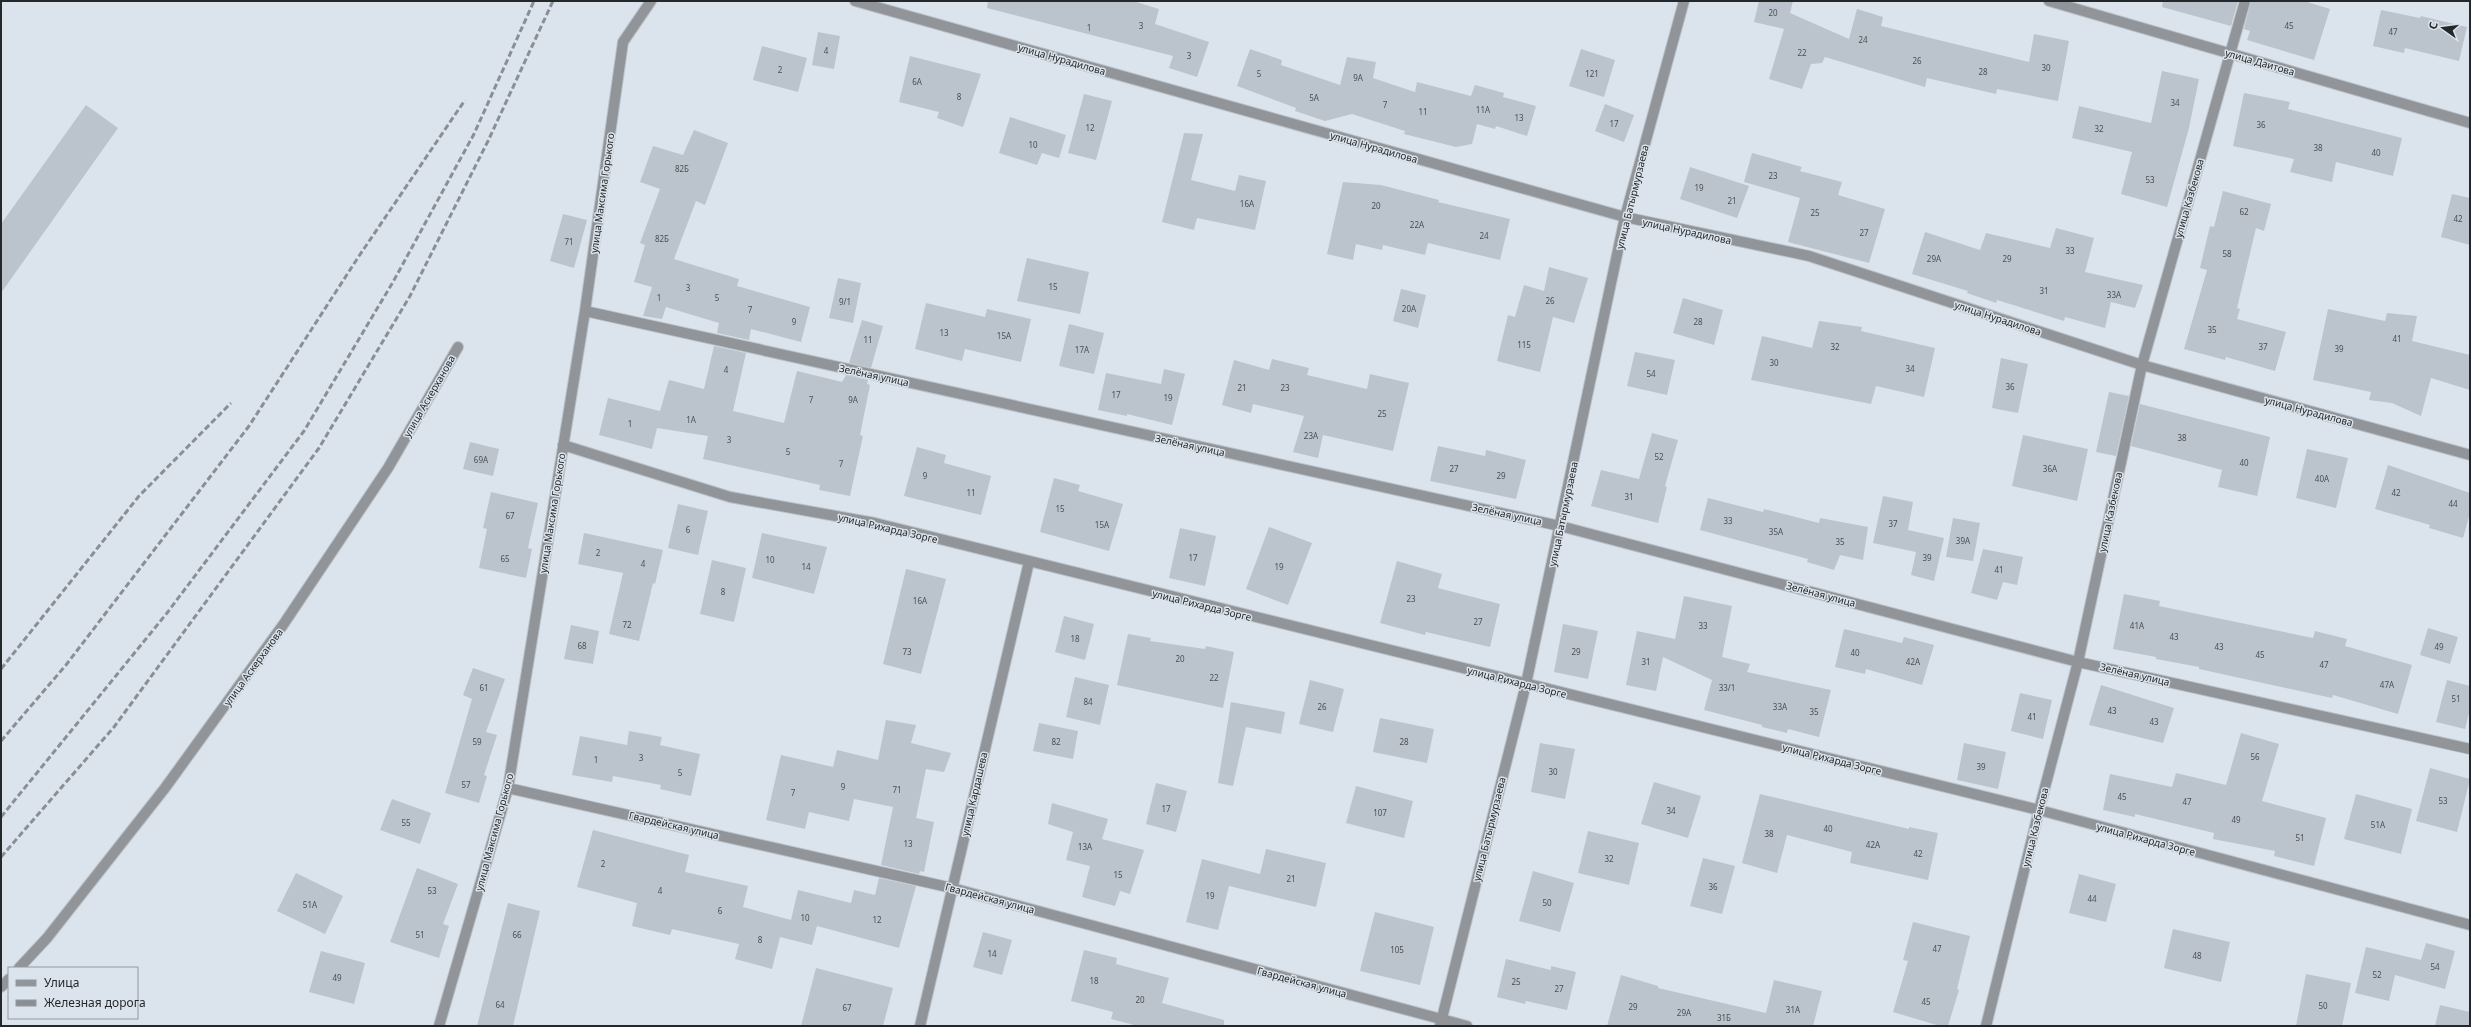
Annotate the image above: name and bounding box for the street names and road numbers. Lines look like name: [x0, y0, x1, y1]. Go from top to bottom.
street label: улица Нурадилова: [1017, 40, 1107, 78]
street label: улица Даитова: [2224, 45, 2296, 79]
street label: улица Нурадилова: [1329, 128, 1419, 166]
street label: улица Максима Горького: [587, 132, 617, 254]
street label: улица Батырмурзаева: [1612, 143, 1652, 251]
street label: улица Казбекова: [2171, 157, 2207, 239]
street label: улица Нурадилова: [1641, 215, 1733, 247]
street label: улица Нурадилова: [1953, 297, 2043, 339]
street label: улица Аскерханова: [400, 352, 458, 440]
street label: Зелёная улица: [838, 361, 910, 389]
street label: улица Нурадилова: [2264, 393, 2354, 429]
street label: Зелёная улица: [1154, 431, 1226, 459]
street label: улица Максима Горького: [536, 452, 568, 574]
street label: улица Батырмурзаева: [1545, 460, 1581, 568]
street label: улица Казбекова: [2095, 471, 2125, 553]
street label: Зелёная улица: [1471, 500, 1543, 528]
street label: улица Рихарда Зорге: [837, 510, 939, 546]
street label: Зелёная улица: [1785, 578, 1857, 610]
street label: улица Рихарда Зорге: [1151, 586, 1253, 624]
street label: улица Аскерханова: [220, 626, 286, 708]
street label: Зелёная улица: [2099, 659, 2171, 689]
street label: улица Рихарда Зорге: [1466, 663, 1568, 701]
street label: улица Рихарда Зорге: [1781, 740, 1883, 778]
street label: улица Кардашева: [958, 751, 990, 837]
street label: улица Максима Горького: [472, 772, 516, 892]
street label: улица Батырмурзаева: [1469, 775, 1509, 883]
street label: улица Казбекова: [2018, 786, 2052, 868]
street label: Гвардейская улица: [628, 808, 720, 842]
street label: улица Рихарда Зорге: [2095, 819, 2197, 859]
street label: Гвардейская улица: [944, 879, 1036, 917]
street label: Гвардейская улица: [1256, 963, 1348, 1001]

